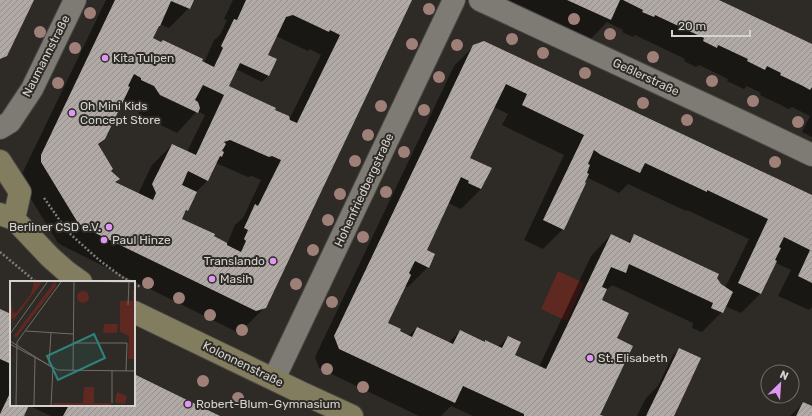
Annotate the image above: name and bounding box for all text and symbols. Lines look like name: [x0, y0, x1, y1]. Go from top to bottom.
scale bar: [672, 12, 750, 38]
street label: Naumannstraße: [19, 13, 73, 99]
text: 20 m: [678, 19, 706, 33]
place label: Kita Tulpen: [113, 51, 174, 65]
marker: Kita Tulpen: [100, 53, 110, 63]
street label: Geßlerstraße: [610, 55, 682, 99]
place label: Oh Mini Kids Concept Store: [80, 99, 161, 127]
marker: Oh Mini Kids Concept Store: [67, 108, 77, 118]
street label: Hohenfriedbergstraße: [332, 131, 397, 249]
place label: Berliner CSD e.V.: [9, 220, 101, 234]
marker: Berliner CSD e.V.: [104, 222, 114, 232]
place label: Paul Hinze: [112, 233, 171, 247]
marker: Paul Hinze: [99, 235, 109, 245]
place label: Translando: [204, 254, 265, 268]
marker: Translando: [268, 256, 278, 266]
place label: Masih: [220, 272, 252, 286]
marker: Masih: [207, 274, 217, 284]
inset map: [10, 281, 135, 406]
street label: Kolonnenstraße: [200, 338, 286, 390]
place label: St. Elisabeth: [598, 351, 668, 365]
marker: St. Elisabeth: [585, 353, 595, 363]
north arrow: [760, 364, 800, 404]
text: N: [778, 368, 790, 383]
place label: Robert-Blum-Gymnasium: [196, 397, 340, 411]
marker: Robert-Blum-Gymnasium: [183, 399, 193, 409]

